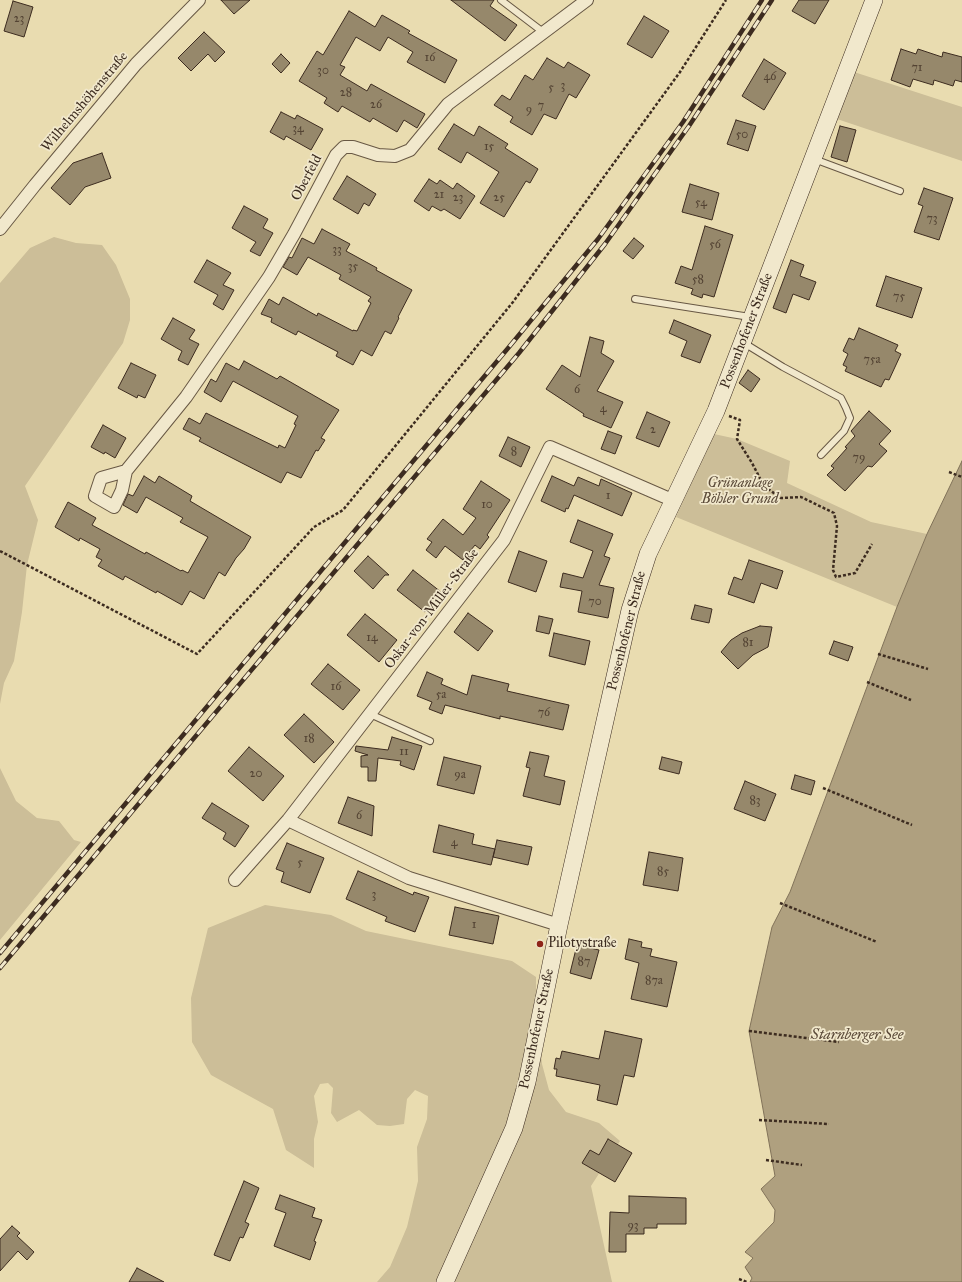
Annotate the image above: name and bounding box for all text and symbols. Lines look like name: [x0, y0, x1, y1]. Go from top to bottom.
house number: 23: [14, 12, 24, 26]
street label: Wilhelmshöhenstraße: [38, 49, 132, 155]
house number: 16: [425, 51, 435, 65]
house number: 71: [911, 61, 923, 75]
house number: 30: [317, 64, 329, 78]
house number: 46: [764, 70, 776, 84]
house number: 3: [561, 79, 565, 93]
house number: 5: [548, 81, 554, 95]
house number: 28: [340, 86, 352, 100]
house number: 26: [370, 98, 382, 112]
house number: 7: [538, 99, 544, 113]
house number: 9: [526, 103, 532, 117]
house number: 34: [292, 122, 304, 136]
house number: 50: [736, 128, 748, 142]
house number: 15: [484, 140, 494, 154]
street label: Oberfeld: [288, 152, 326, 204]
house number: 21: [434, 188, 444, 202]
house number: 23: [453, 191, 463, 205]
house number: 25: [493, 191, 505, 205]
house number: 54: [695, 196, 707, 210]
house number: 73: [926, 212, 938, 226]
house number: 56: [709, 238, 721, 252]
house number: 33: [332, 243, 342, 257]
house number: 35: [348, 260, 358, 274]
street label: Possenhofener Straße: [717, 271, 777, 391]
house number: 58: [692, 273, 704, 287]
house number: 75: [893, 290, 905, 304]
house number: 75a: [863, 353, 881, 367]
house number: 6: [574, 383, 580, 397]
house number: 4: [600, 402, 606, 416]
house number: 2: [650, 423, 656, 437]
house number: 8: [511, 445, 517, 459]
house number: 79: [853, 451, 865, 465]
park label: Grünanlage Böhler Grund: [702, 476, 778, 508]
house number: 1: [606, 489, 610, 503]
house number: 10: [481, 498, 493, 512]
street label: Oskar-von-Miller-Straße: [381, 546, 483, 672]
street label: Possenhofener Straße: [604, 569, 650, 693]
house number: 70: [588, 595, 602, 609]
house number: 14: [366, 631, 378, 645]
house number: 81: [742, 636, 754, 650]
house number: 16: [331, 680, 341, 694]
house number: 5a: [436, 688, 446, 702]
house number: 76: [538, 706, 550, 720]
house number: 18: [303, 732, 315, 746]
house number: 11: [399, 745, 409, 759]
house number: 20: [250, 767, 262, 781]
house number: 9a: [454, 768, 466, 782]
house number: 83: [749, 794, 761, 808]
house number: 6: [356, 809, 362, 823]
house number: 4: [451, 836, 457, 850]
house number: 5: [297, 856, 303, 870]
house number: 85: [657, 865, 669, 879]
house number: 3: [372, 888, 376, 902]
house number: 1: [472, 918, 476, 932]
place label: Pilotystraße: [548, 936, 617, 952]
marker: Pilotystraße: [535, 939, 545, 949]
house number: 87: [578, 955, 590, 969]
street label: Possenhofener Straße: [516, 967, 558, 1091]
house number: 87a: [645, 974, 663, 988]
water label: Starnberger See: [811, 1026, 903, 1044]
house number: 93: [627, 1219, 639, 1233]

